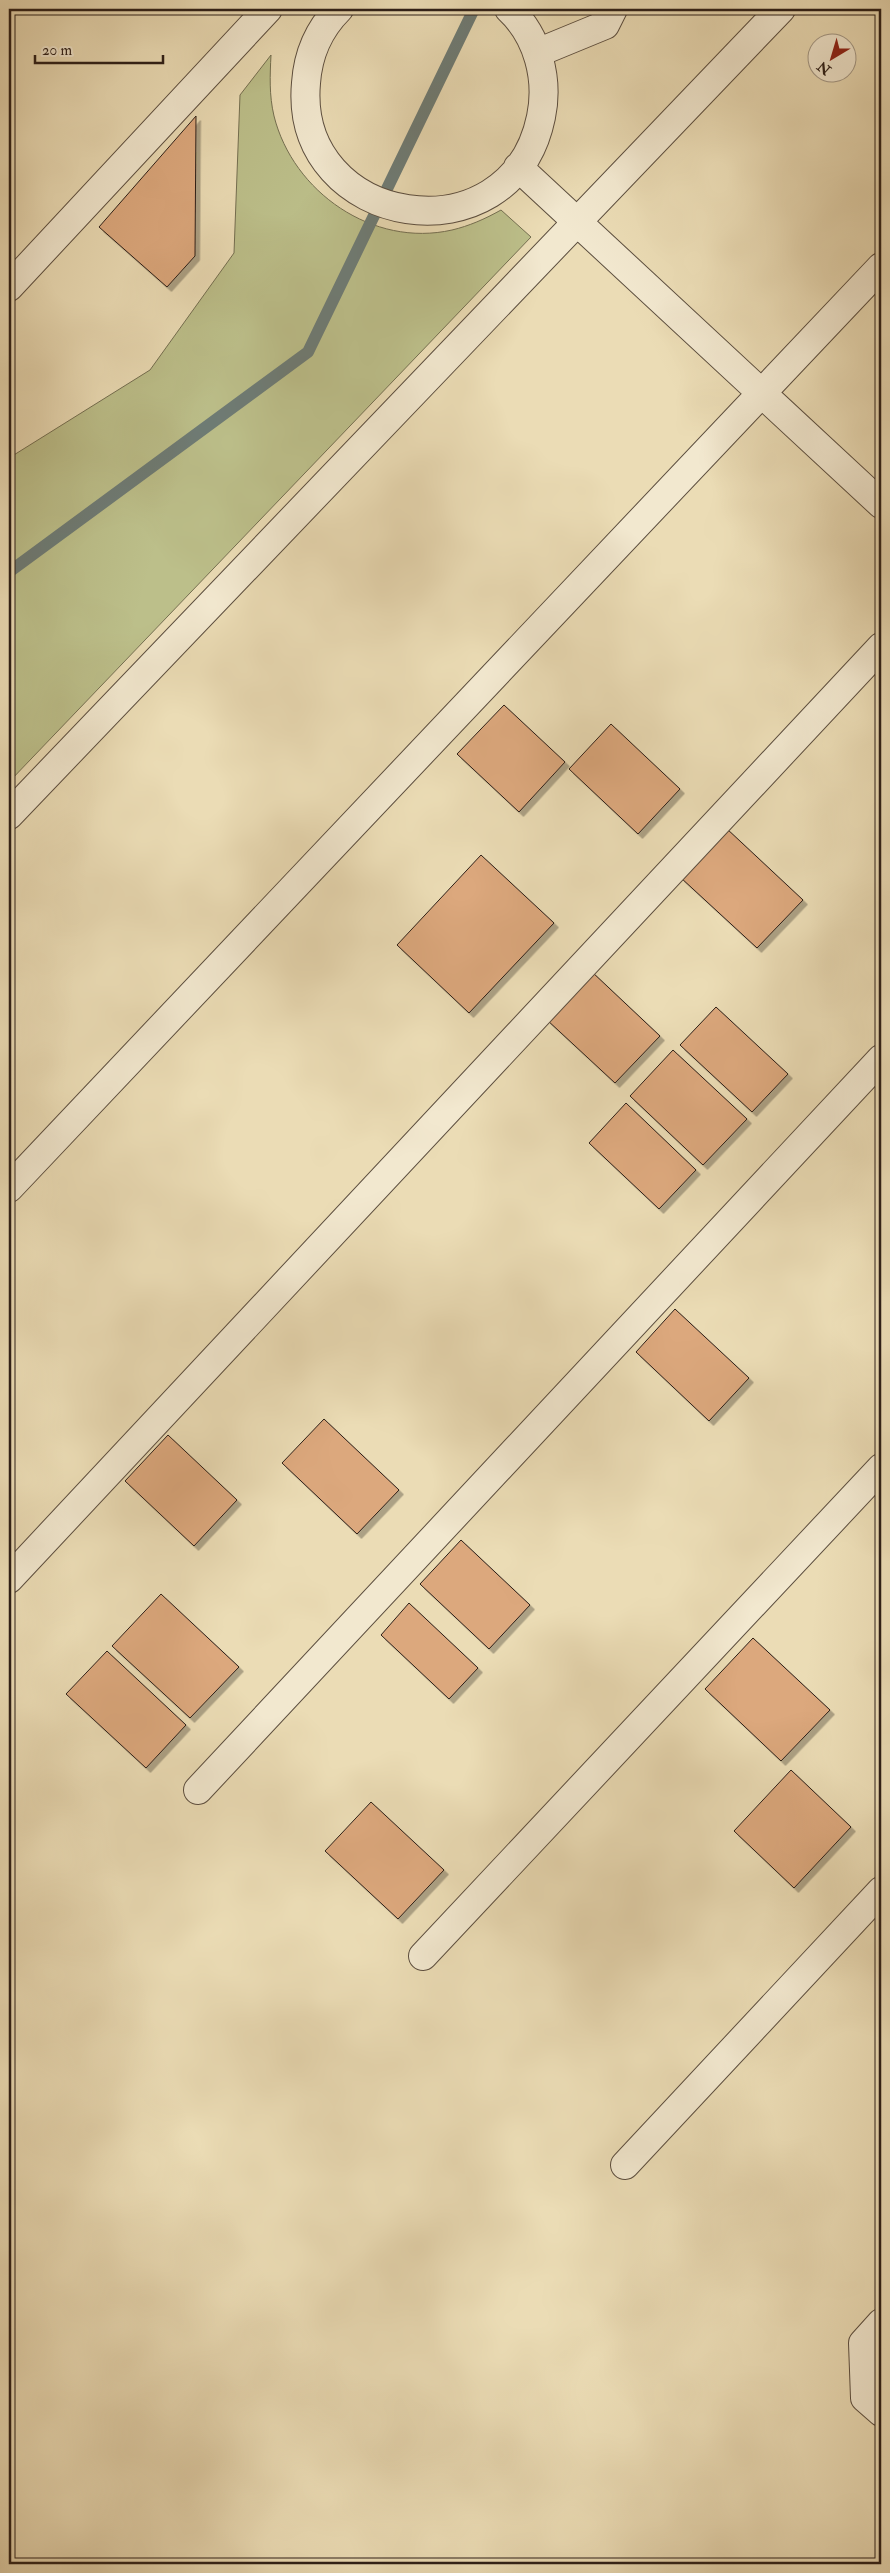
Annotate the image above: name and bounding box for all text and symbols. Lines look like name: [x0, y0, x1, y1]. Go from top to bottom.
scale bar: [35, 32, 162, 64]
north arrow: [808, 32, 858, 82]
text: 20 m: [42, 41, 72, 60]
text: N: [814, 57, 835, 79]

